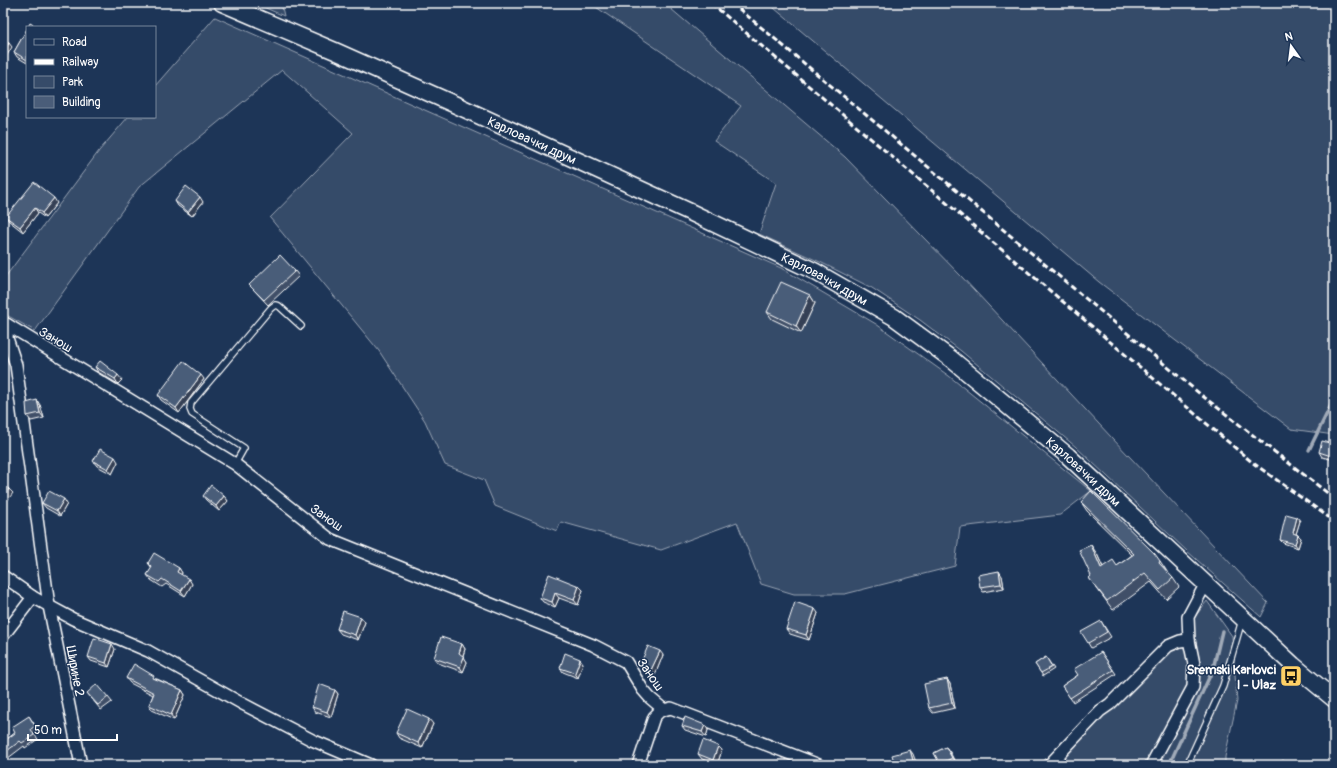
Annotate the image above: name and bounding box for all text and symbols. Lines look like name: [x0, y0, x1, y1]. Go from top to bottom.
legend: [26, 26, 156, 118]
north arrow: [1271, 26, 1311, 66]
text: N: [1284, 29, 1294, 44]
text: Road: [62, 35, 87, 50]
text: Railway: [62, 55, 98, 70]
text: Park: [62, 75, 83, 90]
text: Building: [62, 95, 101, 110]
street label: Карловачки друм: [485, 113, 579, 168]
street label: Карловачки друм: [779, 250, 870, 309]
street label: Занош: [36, 324, 75, 356]
street label: Карловачки друм: [1042, 434, 1124, 510]
street label: Занош: [307, 501, 346, 535]
street label: Ширине 2: [62, 644, 88, 698]
street label: Занош: [633, 655, 667, 694]
place label: Sremski Karlovci I - Ulaz: [1187, 662, 1277, 693]
bus stop icon: Sremski Karlovci I - Ulaz: [1278, 663, 1304, 689]
scale bar: [28, 716, 117, 742]
text: 50 m: [34, 723, 62, 738]

